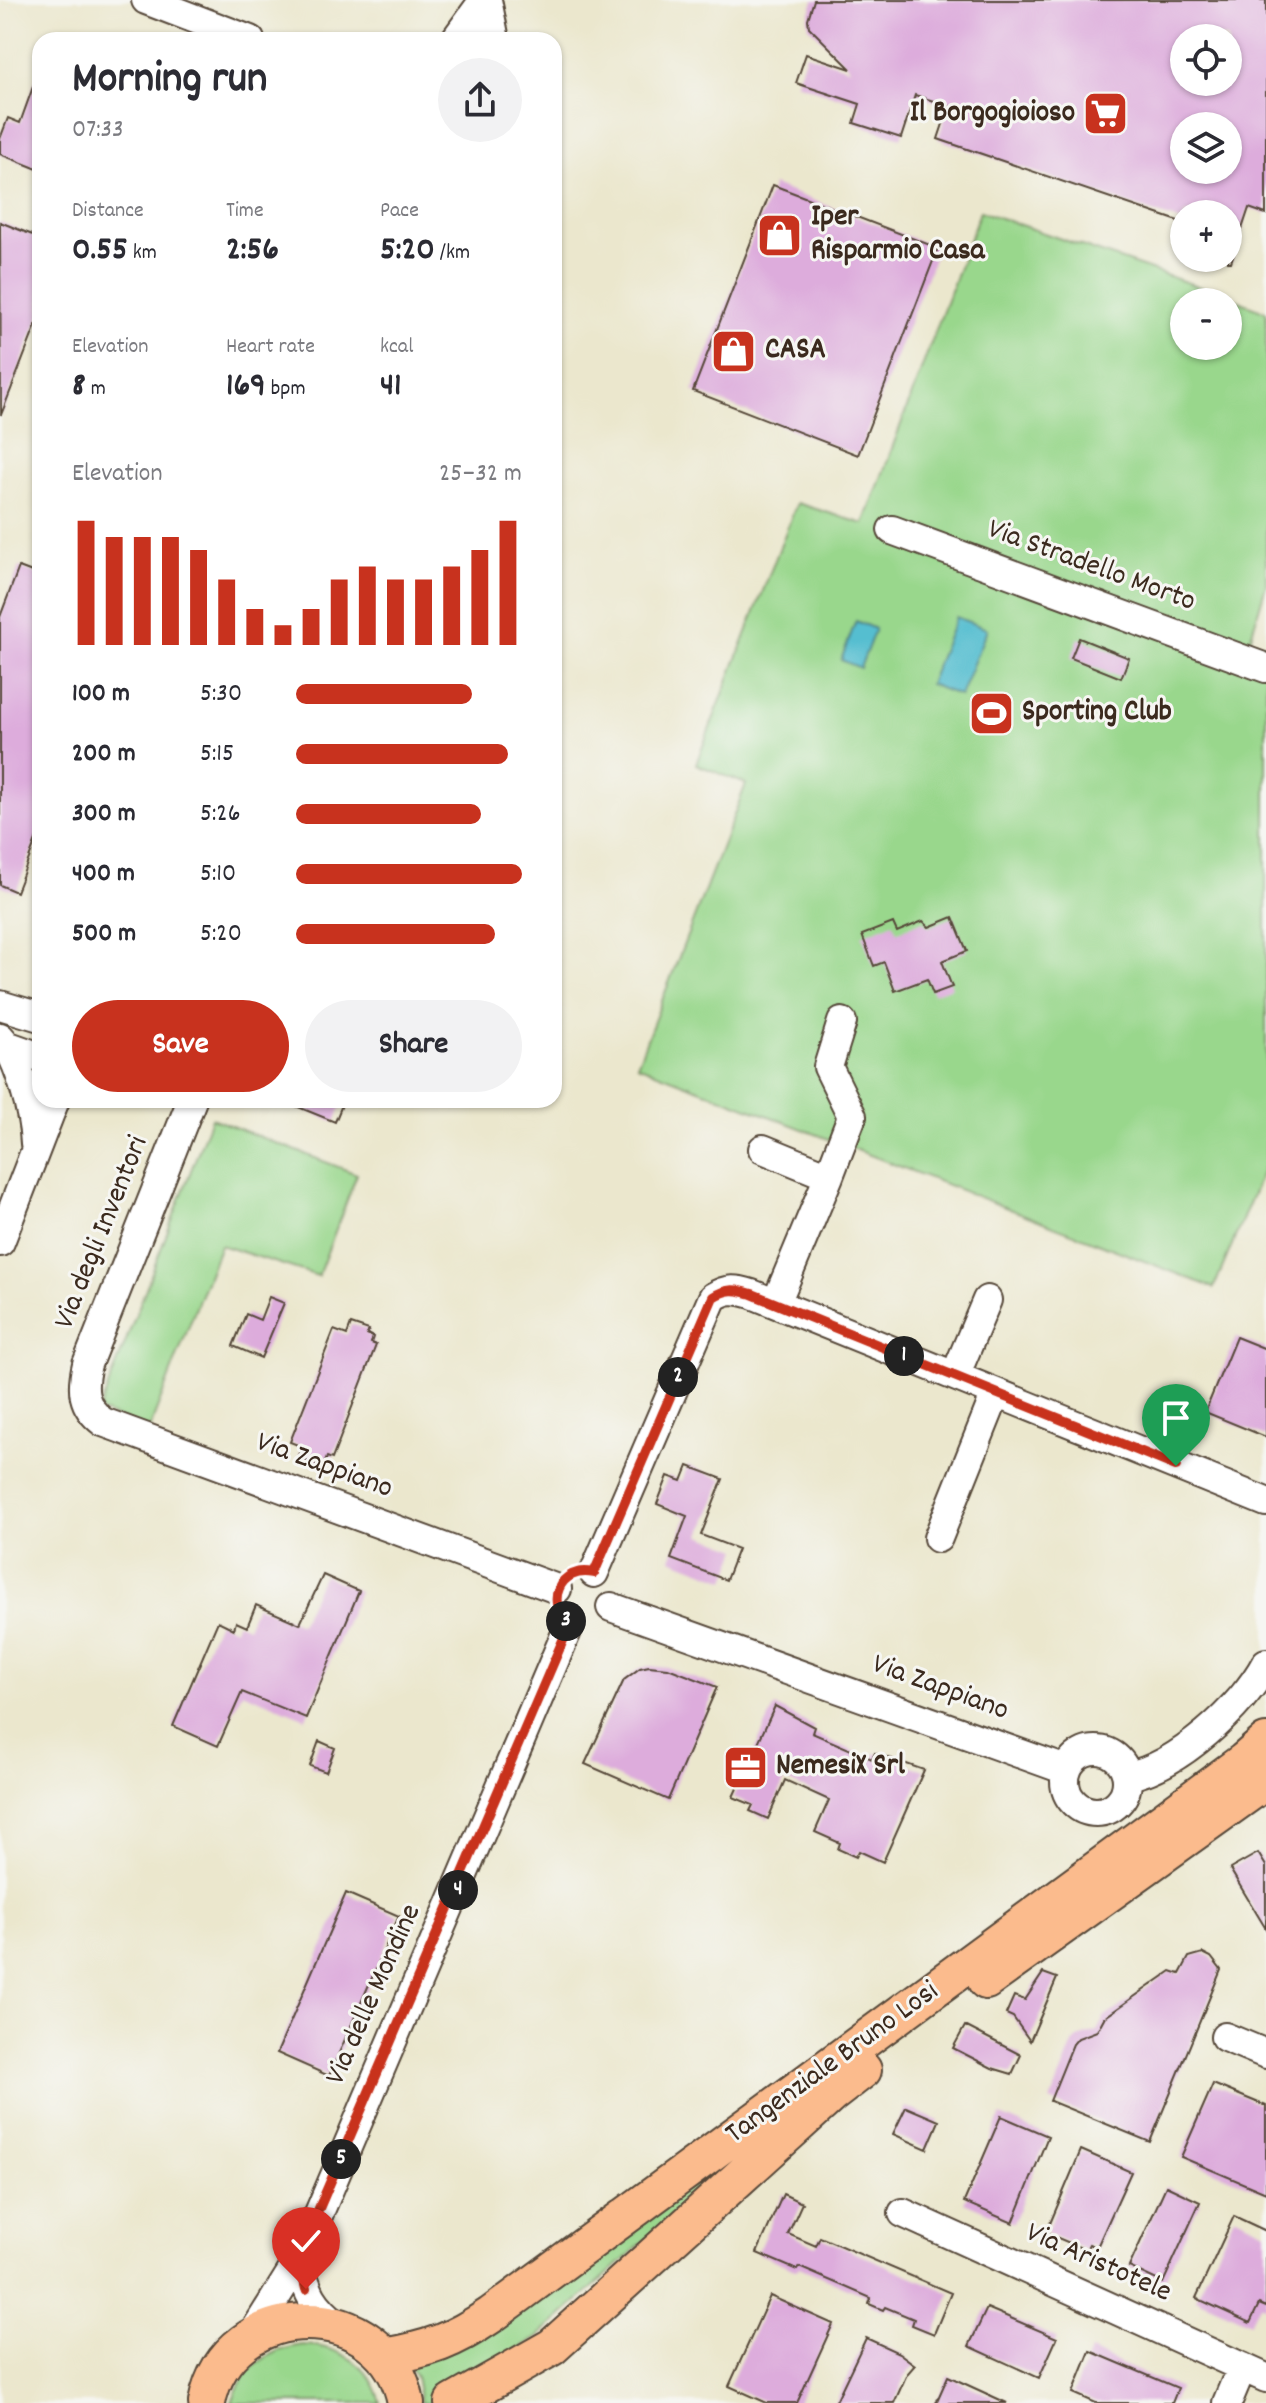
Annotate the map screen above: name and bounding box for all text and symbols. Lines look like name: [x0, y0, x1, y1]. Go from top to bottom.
map controls: [1170, 24, 1242, 360]
button: locate: [1170, 24, 1242, 96]
text: Morning run: [72, 50, 267, 113]
button: share: [438, 58, 522, 142]
supermarket icon: Il Borgogioioso: [1082, 90, 1130, 138]
place label: Il Borgogioioso: [910, 93, 1075, 136]
text: 07:33: [72, 112, 124, 149]
button: layers: [1170, 112, 1242, 184]
text: Distance: [72, 196, 144, 227]
text: Time: [226, 196, 264, 227]
text: Pace: [380, 196, 419, 227]
place label: Iper Risparmio Casa: [811, 197, 986, 274]
button: +: [1170, 200, 1242, 272]
shop icon: Iper Risparmio Casa: [756, 211, 804, 259]
text: 0.55: [72, 227, 128, 276]
text: 2:56: [226, 227, 279, 276]
text: 5:20: [380, 227, 435, 276]
text: km: [128, 238, 157, 269]
text: /km: [435, 238, 470, 269]
button: −: [1170, 288, 1242, 360]
shop icon: CASA: [710, 327, 758, 375]
place label: CASA: [765, 330, 826, 373]
text: Elevation: [72, 332, 149, 363]
text: Heart rate: [226, 332, 315, 363]
text: kcal: [380, 332, 413, 363]
text: 8: [72, 363, 86, 412]
text: 169: [226, 363, 266, 412]
text: 41: [380, 363, 402, 412]
text: m: [86, 374, 106, 405]
text: bpm: [266, 374, 306, 405]
text: Elevation: [72, 456, 162, 493]
text: 25–32 m: [439, 456, 522, 493]
street label: Via Stradello Morto: [981, 509, 1201, 625]
text: 100 m: [72, 676, 130, 713]
text: 5:30: [200, 676, 242, 713]
sports icon: Sporting Club: [967, 689, 1015, 737]
place label: Sporting Club: [1022, 692, 1172, 735]
text: 200 m: [72, 736, 136, 773]
text: 5:15: [200, 736, 234, 773]
text: 300 m: [72, 796, 136, 833]
text: 5:26: [200, 796, 240, 833]
text: 400 m: [72, 856, 135, 893]
text: 5:10: [200, 856, 236, 893]
text: 500 m: [72, 916, 136, 953]
text: 5:20: [200, 916, 242, 953]
button: Save: [72, 1000, 289, 1092]
button: Share: [305, 1000, 522, 1092]
street label: Via degli Inventori: [45, 1130, 161, 1336]
pin: 1: [884, 1336, 924, 1376]
text: 1: [902, 1340, 906, 1371]
pin: 2: [658, 1357, 698, 1397]
text: 2: [673, 1361, 683, 1392]
pin: [1142, 1384, 1210, 1466]
icon: arrive: [1154, 1396, 1198, 1440]
street label: Via Zappiano: [250, 1422, 398, 1512]
pin: 3: [546, 1601, 586, 1641]
text: 3: [561, 1605, 571, 1636]
street label: Via Zappiano: [866, 1644, 1014, 1734]
office icon: NemesiX Srl: [721, 1743, 769, 1791]
place label: NemesiX Srl: [776, 1746, 906, 1789]
pin: 4: [438, 1870, 478, 1910]
text: 4: [453, 1874, 463, 1905]
street label: Via delle Mondine: [316, 1898, 434, 2092]
street label: Tangenziale Bruno Losi: [717, 1972, 949, 2156]
pin: 5: [321, 2139, 361, 2179]
text: 5: [336, 2143, 346, 2174]
pin: [272, 2207, 340, 2289]
street label: Via Aristotele: [1018, 2213, 1178, 2315]
icon: check: [284, 2219, 328, 2263]

